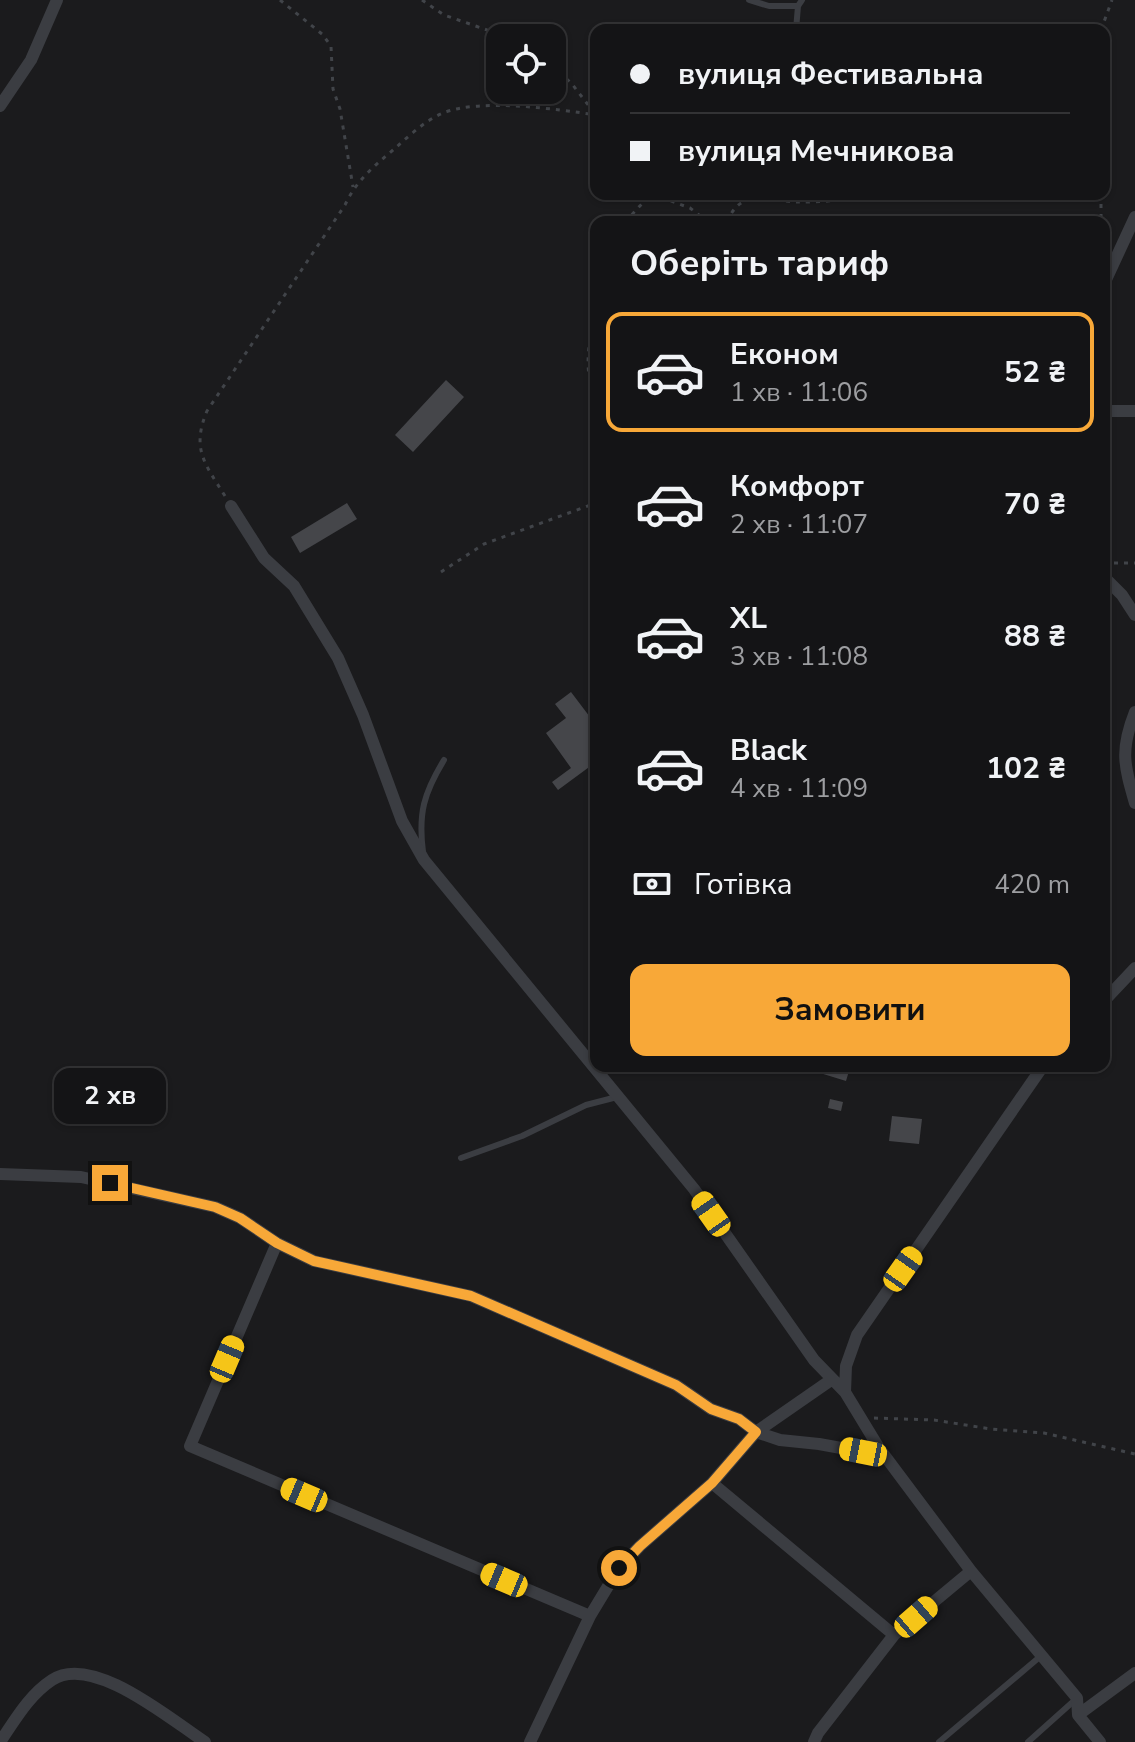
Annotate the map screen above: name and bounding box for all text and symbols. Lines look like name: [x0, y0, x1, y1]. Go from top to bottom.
map controls: [486, 24, 566, 104]
button: locate: [486, 24, 566, 104]
text: вулиця Фестивальна: [678, 54, 984, 95]
text: вулиця Мечникова: [678, 131, 955, 172]
text: Оберіть тариф: [630, 239, 889, 288]
text: Економ: [730, 334, 839, 375]
icon: car: [634, 336, 706, 408]
text: 52 ₴: [1004, 352, 1066, 393]
text: 1 хв · 11:06: [730, 375, 868, 410]
text: Комфорт: [730, 466, 864, 507]
icon: car: [634, 468, 706, 540]
text: 70 ₴: [1004, 484, 1066, 525]
text: 2 хв · 11:07: [730, 507, 868, 542]
text: XL: [730, 598, 767, 639]
icon: car: [634, 600, 706, 672]
text: 88 ₴: [1004, 616, 1066, 657]
text: 3 хв · 11:08: [730, 639, 868, 674]
text: Black: [730, 730, 807, 771]
icon: car: [634, 732, 706, 804]
text: 102 ₴: [986, 748, 1066, 789]
text: 4 хв · 11:09: [730, 771, 868, 806]
icon: cash: [630, 862, 674, 906]
text: Готівка: [694, 864, 793, 905]
text: 420 m: [994, 867, 1070, 902]
button: Замовити: [630, 964, 1070, 1056]
callout: 2 хв: [54, 1067, 166, 1123]
text: 2 хв: [84, 1078, 136, 1113]
route end: [92, 1165, 128, 1201]
car: [687, 1187, 735, 1241]
car: [879, 1242, 927, 1296]
car: [207, 1332, 247, 1386]
car: [837, 1436, 889, 1468]
car: [277, 1475, 331, 1515]
route start: [601, 1550, 637, 1586]
car: [477, 1560, 531, 1600]
car: [890, 1592, 942, 1642]

